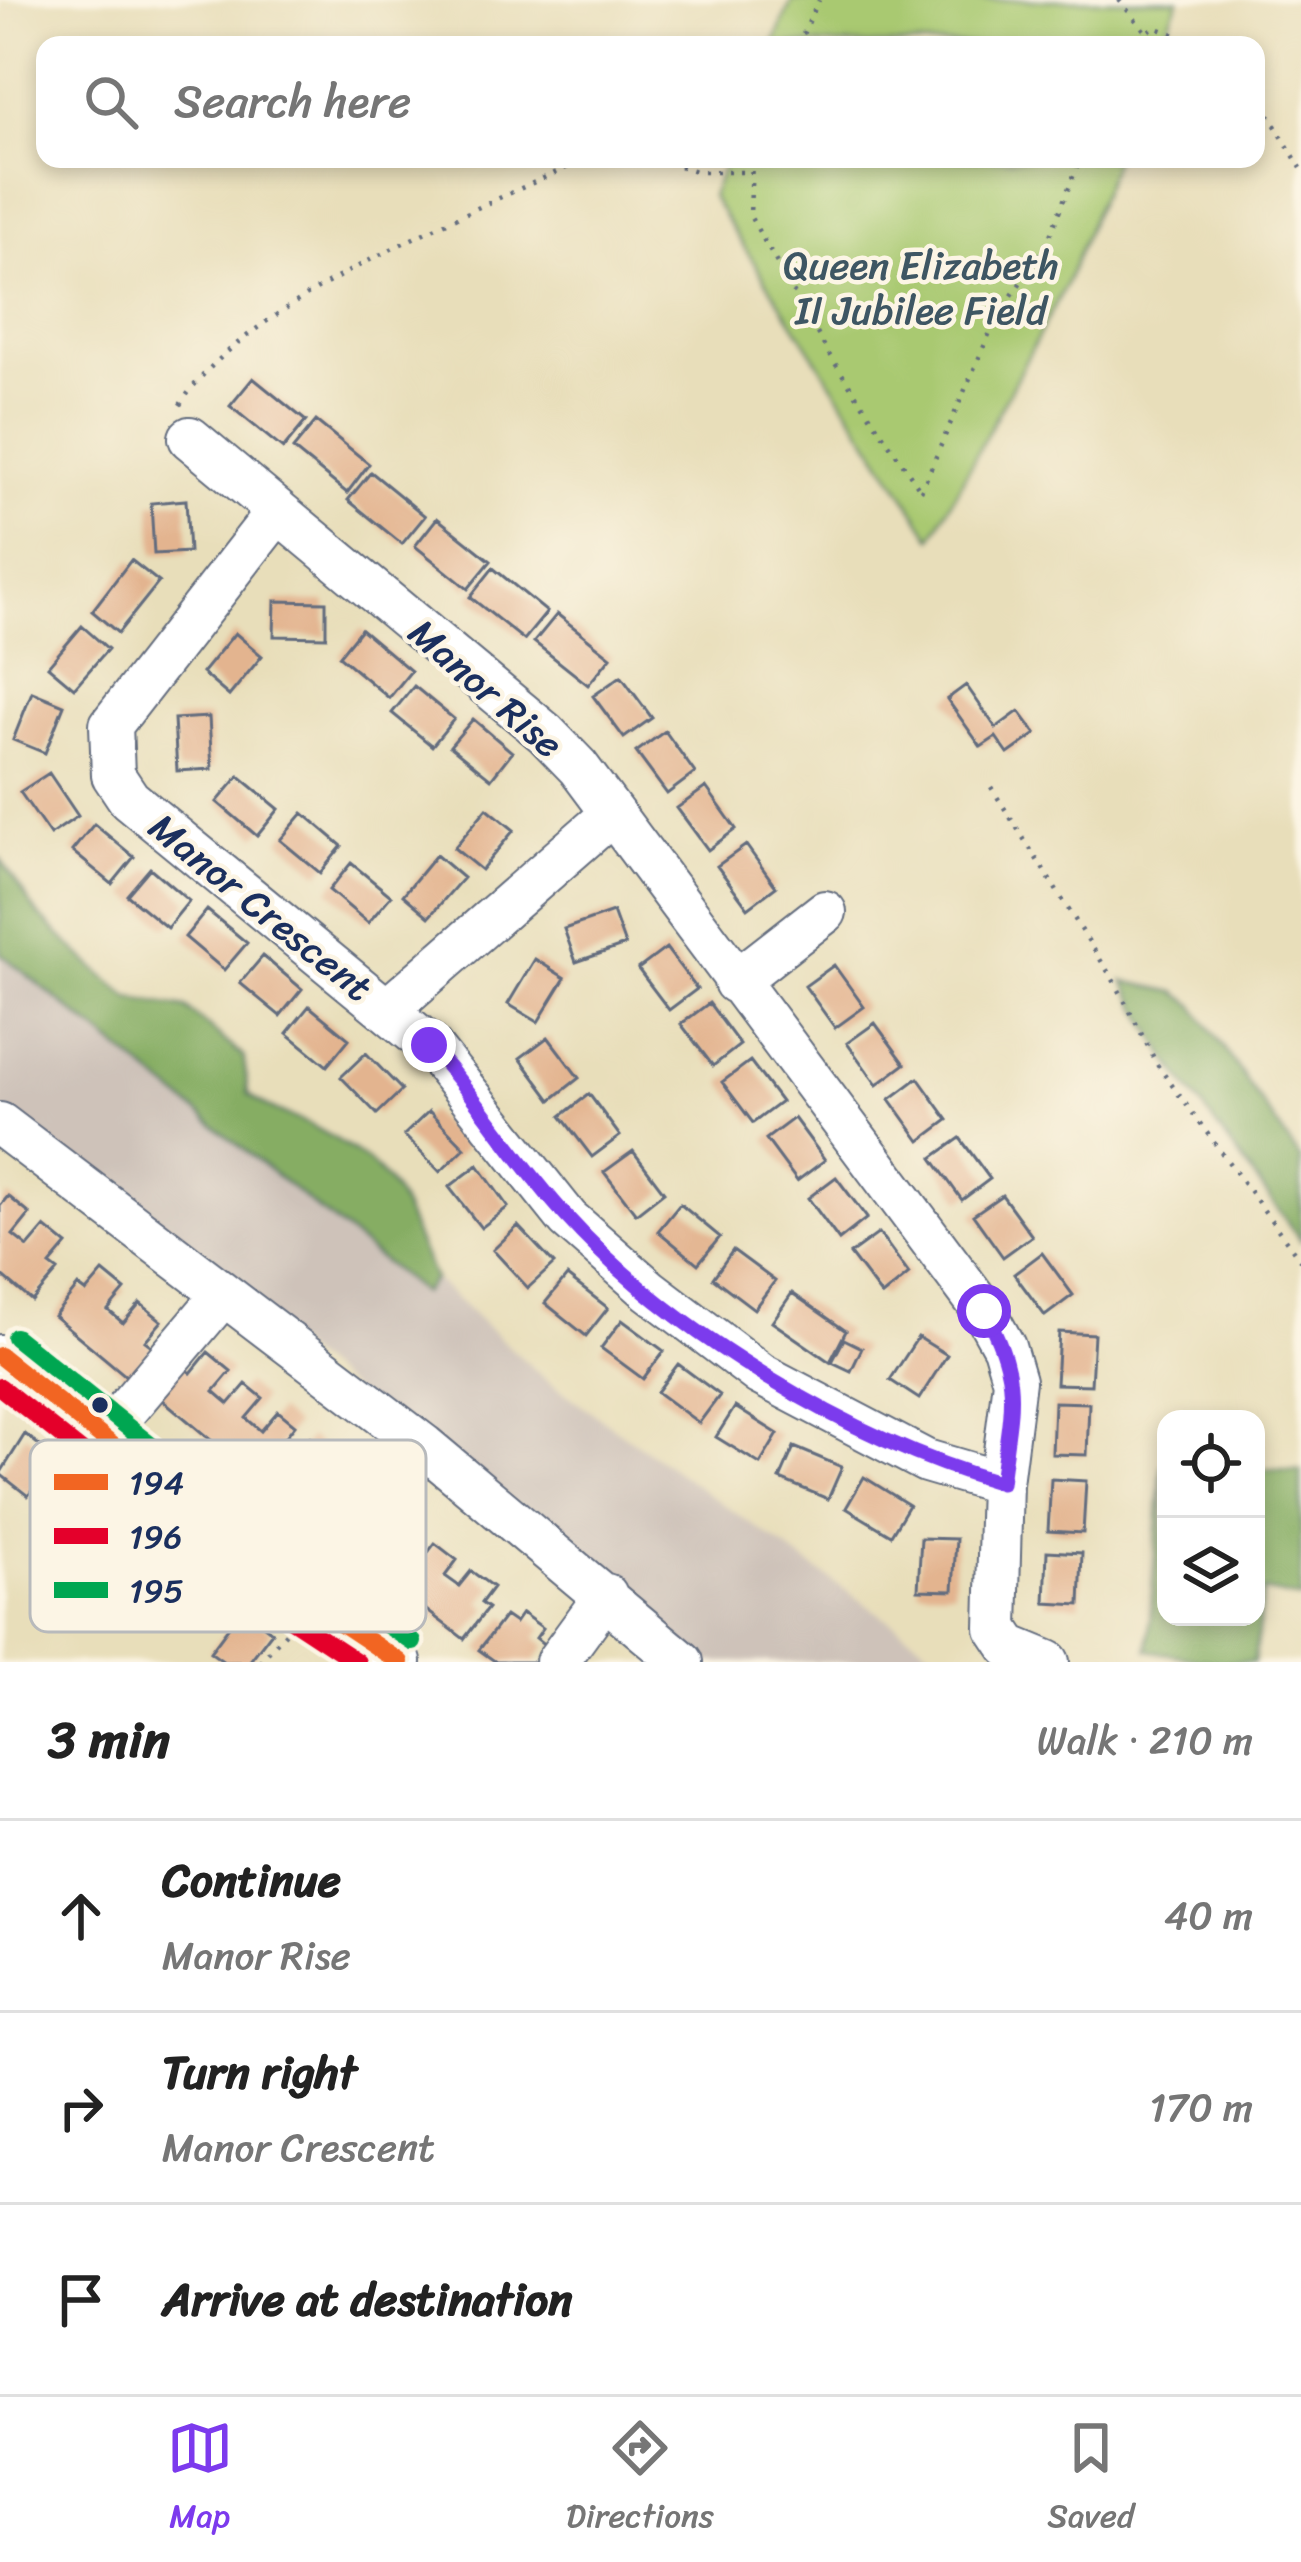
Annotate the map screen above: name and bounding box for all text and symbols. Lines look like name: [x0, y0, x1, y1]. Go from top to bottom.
search box: [36, 36, 1265, 168]
text: Search here: [174, 62, 411, 142]
icon: search: [78, 69, 144, 135]
park label: Queen Elizabeth II Jubilee Field: [783, 231, 1059, 345]
street label: Manor Rise: [392, 600, 580, 776]
street label: Manor Crescent: [133, 794, 389, 1020]
route end: [402, 1018, 456, 1072]
route start: [957, 1284, 1011, 1338]
unlabelled marker: [89, 1394, 111, 1416]
map controls: [1157, 1410, 1265, 1626]
button: locate: [1157, 1410, 1265, 1518]
legend: [30, 1440, 426, 1632]
text: 194: [129, 1454, 184, 1512]
text: 196: [129, 1508, 182, 1566]
button: layers: [1157, 1518, 1265, 1626]
text: 195: [129, 1562, 184, 1620]
text: 3 min: [48, 1695, 170, 1785]
text: Walk · 210 m: [1037, 1706, 1253, 1775]
text: Continue: [162, 1841, 341, 1921]
text: 40 m: [1164, 1881, 1253, 1950]
icon: ahead: [48, 1883, 114, 1949]
text: Manor Rise: [162, 1921, 351, 1990]
text: Turn right: [162, 2033, 357, 2113]
text: 170 m: [1149, 2073, 1253, 2142]
icon: right: [48, 2075, 114, 2141]
text: Manor Crescent: [162, 2113, 435, 2182]
text: Arrive at destination: [162, 2260, 572, 2340]
icon: arrive: [48, 2267, 114, 2333]
tab: Map: [167, 2415, 233, 2545]
tab: Directions: [566, 2415, 714, 2545]
tab: Saved: [1047, 2415, 1134, 2545]

